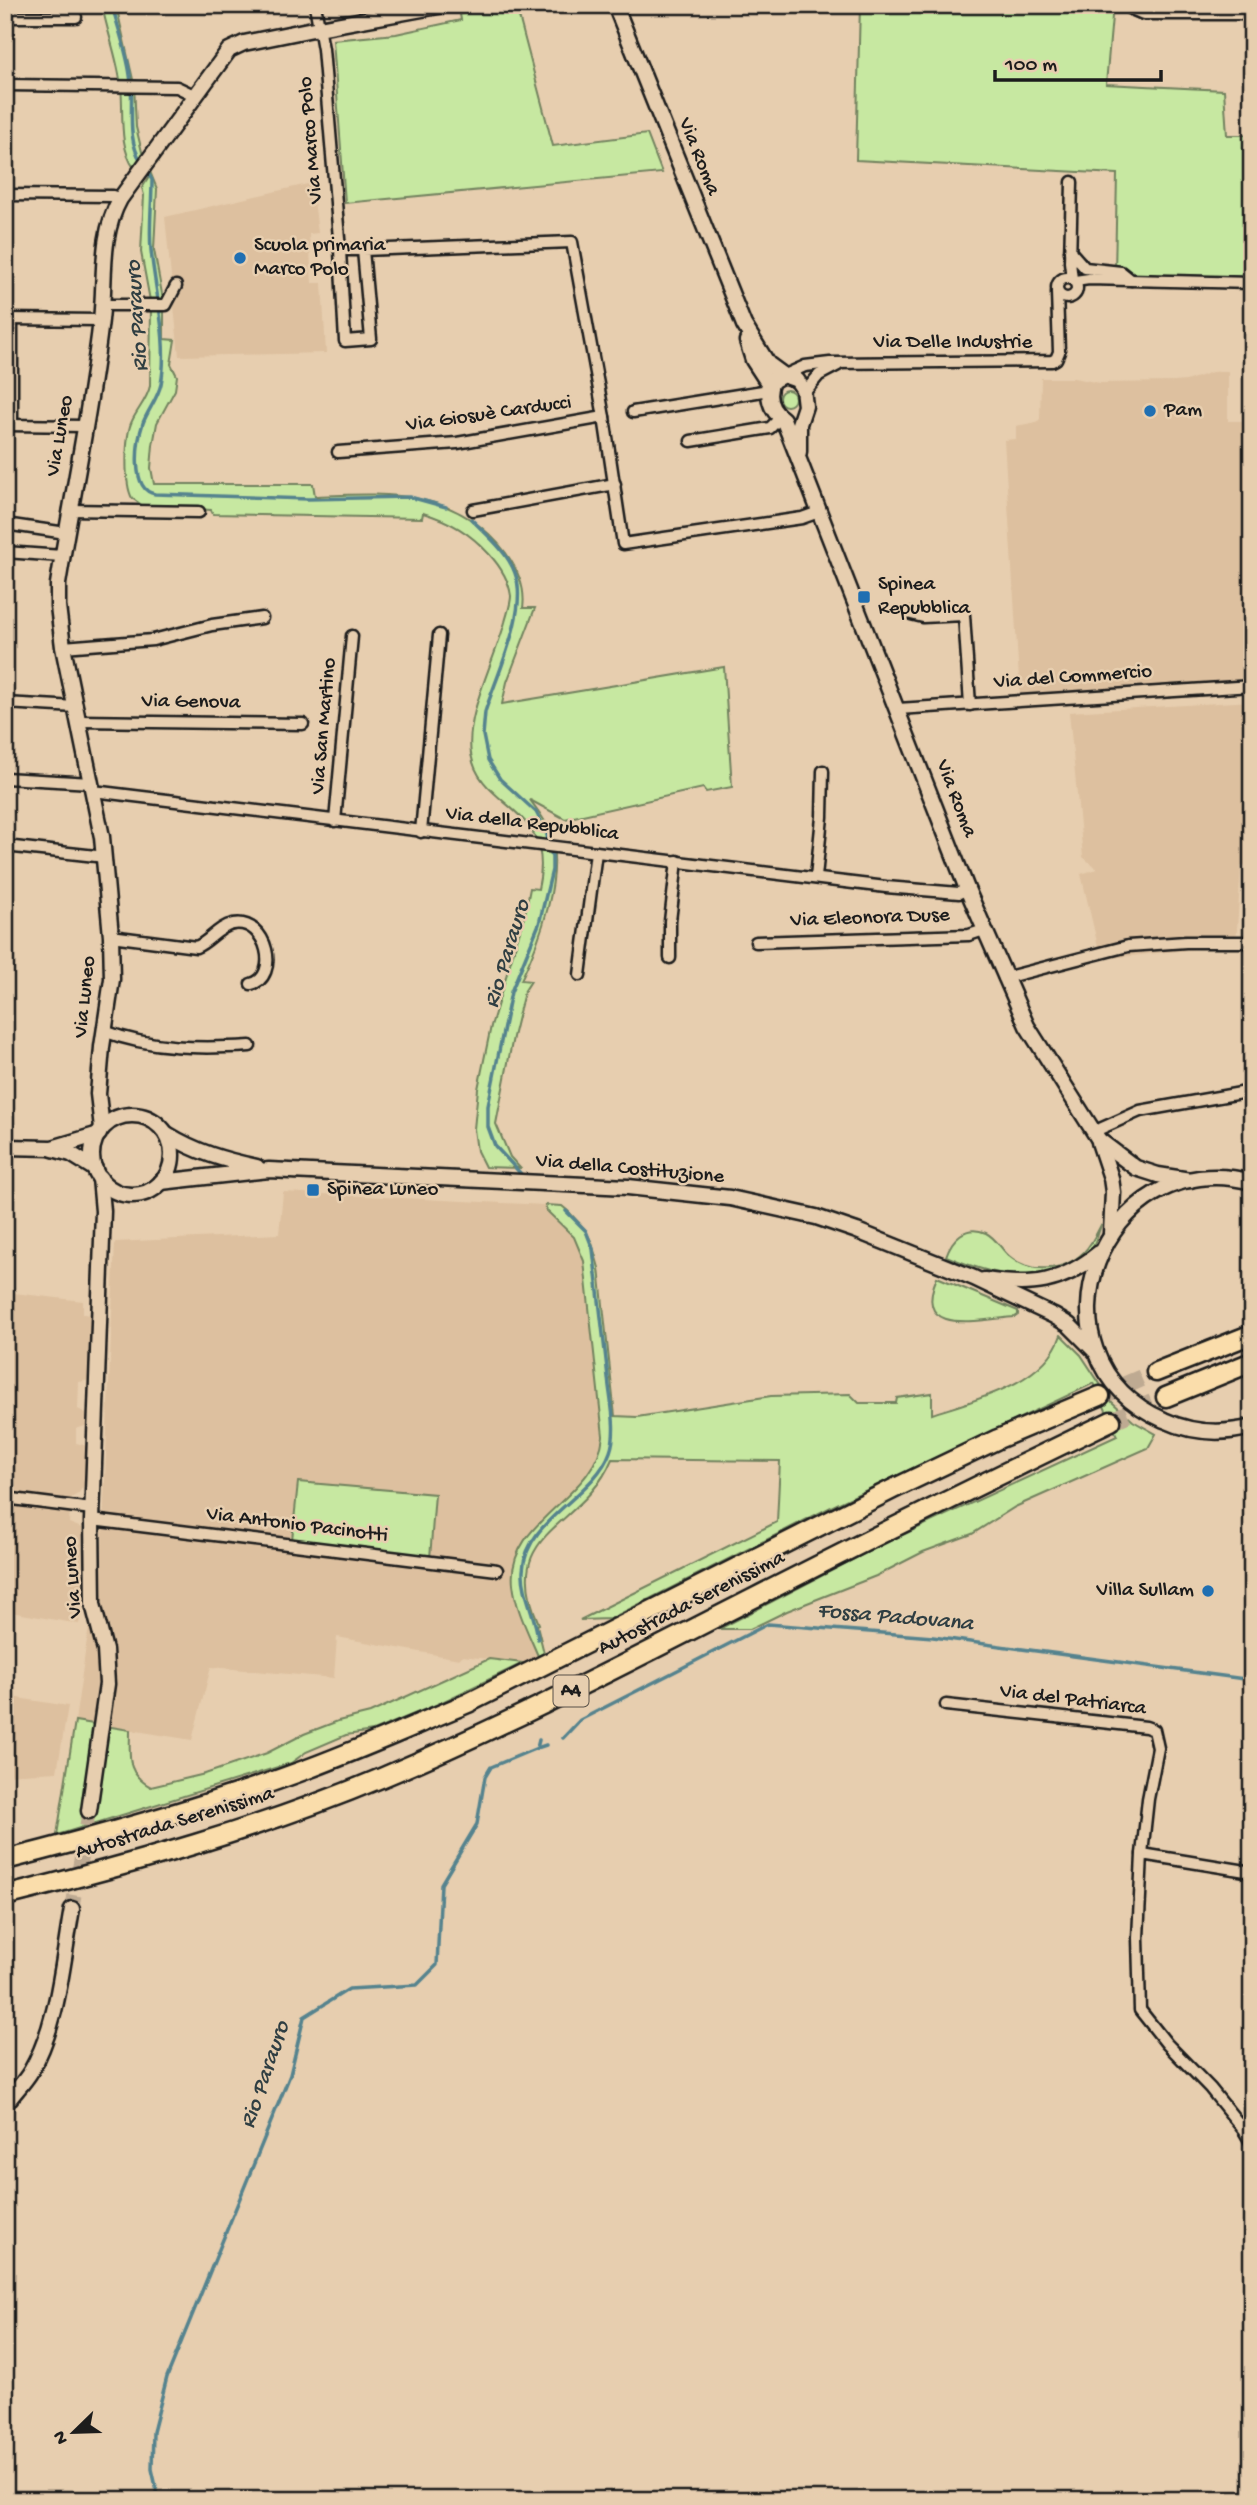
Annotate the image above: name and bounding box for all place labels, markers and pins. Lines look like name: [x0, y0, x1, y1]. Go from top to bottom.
place label: Scuola primaria Marco Polo: [254, 234, 387, 283]
marker: Scuola primaria Marco Polo: [232, 250, 248, 266]
place label: Pam: [1163, 399, 1202, 424]
marker: Pam: [1142, 403, 1158, 419]
place label: Spinea Repubblica: [878, 573, 972, 622]
marker: Spinea Repubblica: [856, 589, 872, 605]
place label: Spinea Luneo: [327, 1178, 438, 1203]
marker: Spinea Luneo: [305, 1182, 321, 1198]
place label: Villa Sullam: [1095, 1579, 1194, 1604]
marker: Villa Sullam: [1200, 1583, 1216, 1599]

